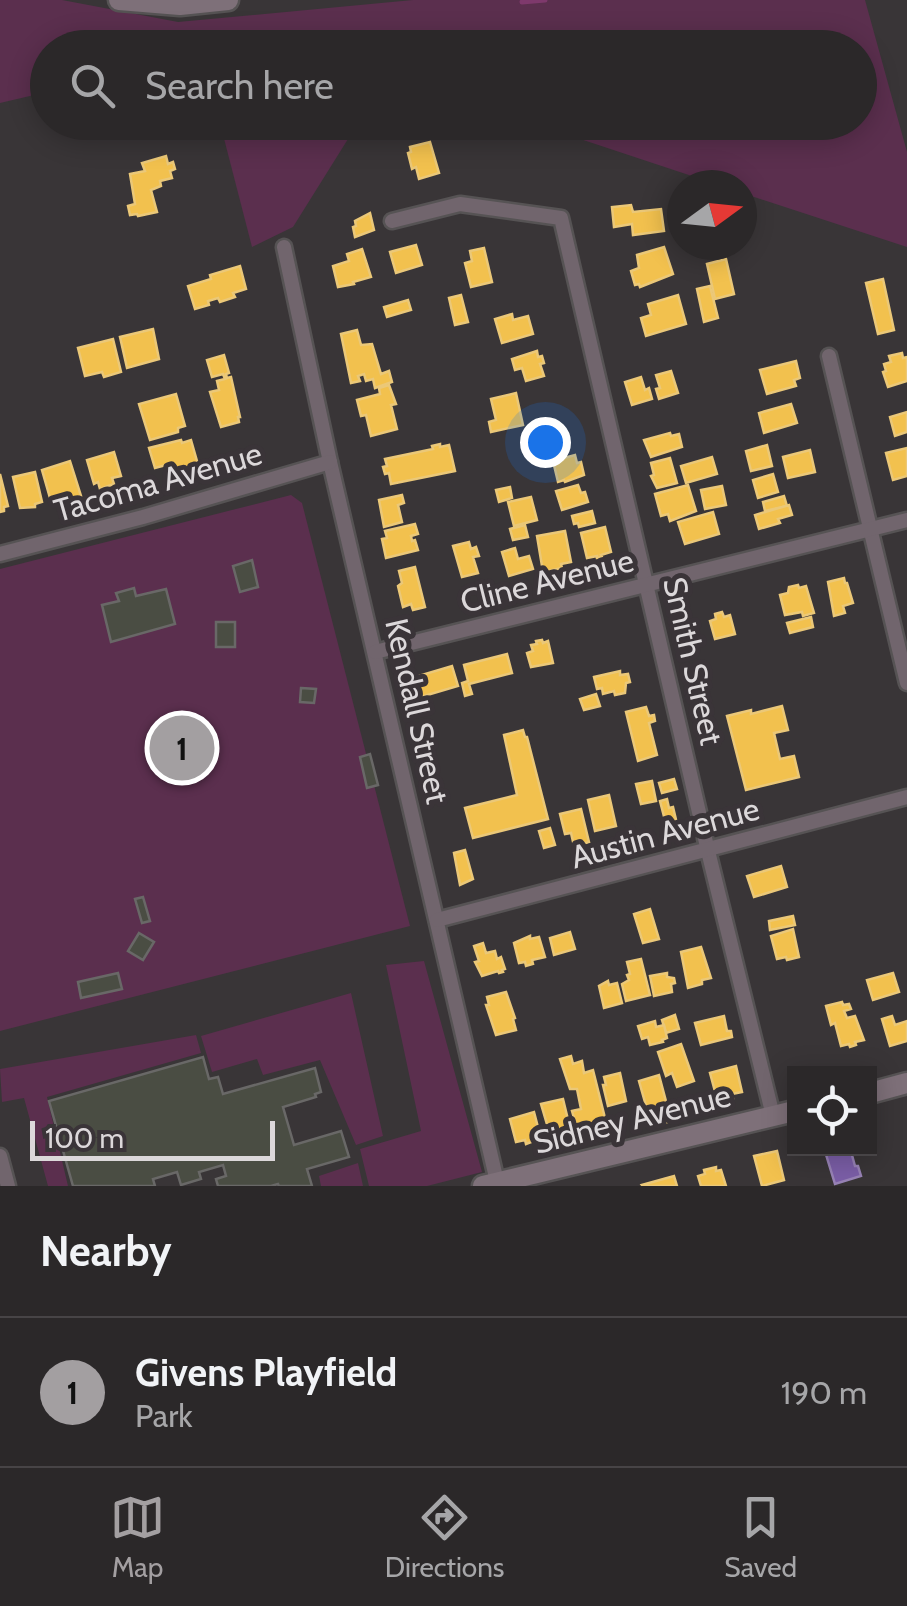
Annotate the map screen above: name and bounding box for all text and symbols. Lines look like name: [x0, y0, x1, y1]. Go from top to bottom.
search box: [30, 30, 877, 140]
icon: search: [65, 58, 120, 113]
text: Search here: [145, 62, 334, 109]
north arrow: [667, 170, 757, 260]
your location: [520, 417, 571, 468]
street label: Tacoma Avenue: [49, 433, 266, 530]
street label: Cline Avenue: [456, 540, 637, 621]
street label: Smith Street: [655, 573, 732, 749]
street label: Kendall Street: [377, 614, 458, 808]
pin: 1: [150, 710, 214, 786]
street label: Austin Avenue: [566, 789, 763, 876]
map controls: [787, 1066, 877, 1156]
button: locate: [787, 1066, 877, 1156]
street label: Sidney Avenue: [529, 1075, 735, 1162]
scale bar: [30, 1116, 275, 1160]
text: 100 m: [45, 1121, 124, 1155]
text: Nearby: [40, 1225, 172, 1277]
text: Givens Playfield: [135, 1349, 397, 1396]
text: 1: [67, 1373, 78, 1412]
text: 190 m: [781, 1373, 867, 1412]
text: Park: [135, 1396, 193, 1435]
tab: Map: [110, 1490, 165, 1584]
tab: Directions: [385, 1490, 504, 1584]
tab: Saved: [724, 1490, 797, 1584]

